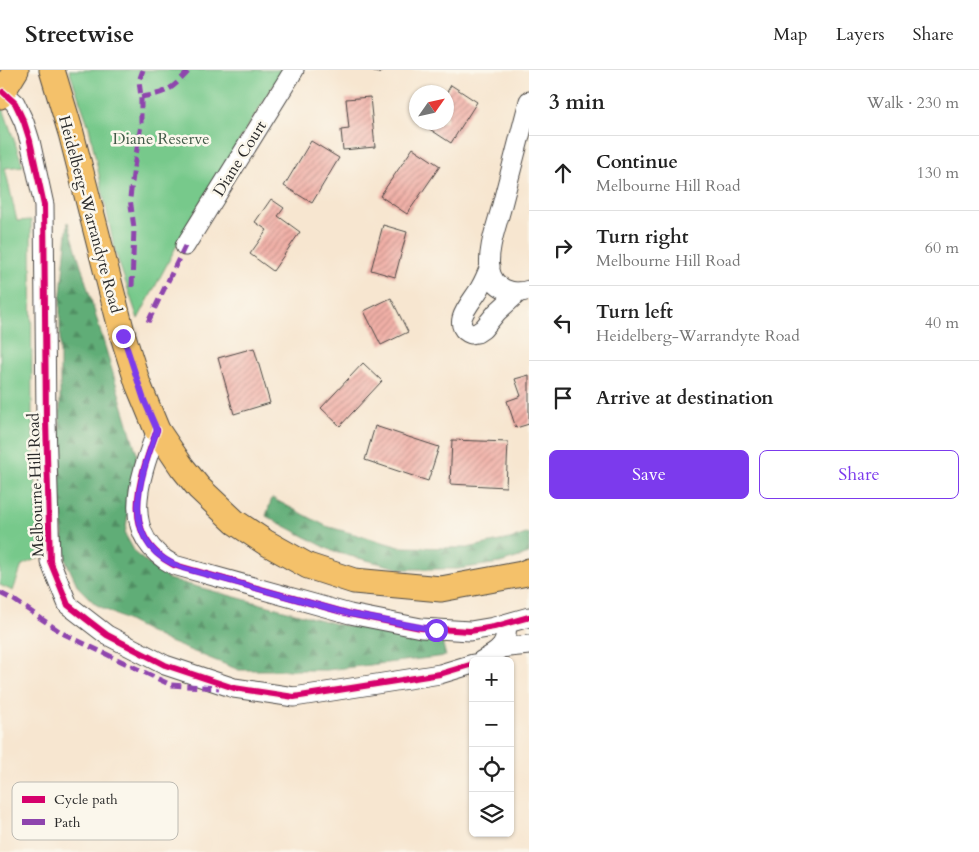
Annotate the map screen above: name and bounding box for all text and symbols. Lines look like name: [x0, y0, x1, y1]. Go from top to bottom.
text: Streetwise: [25, 18, 134, 51]
text: Map: [773, 22, 808, 47]
text: Layers: [836, 22, 885, 47]
text: Share: [913, 22, 954, 47]
north arrow: [409, 85, 454, 130]
text: 3 min: [549, 88, 605, 117]
text: Walk · 230 m: [867, 92, 959, 114]
street label: Heidelberg-Warrandyte Road: [53, 113, 127, 316]
street label: Diane Court: [208, 116, 272, 201]
park label: Diane Reserve: [112, 128, 210, 150]
text: Continue: [596, 149, 678, 175]
icon: ahead: [549, 159, 577, 187]
text: 130 m: [917, 162, 959, 184]
text: Melbourne Hill Road: [596, 175, 740, 197]
text: Turn right: [596, 224, 688, 250]
icon: right: [549, 234, 577, 262]
text: 60 m: [925, 237, 959, 259]
text: Melbourne Hill Road: [596, 250, 740, 272]
text: Turn left: [596, 299, 673, 325]
icon: left: [549, 309, 577, 337]
text: 40 m: [925, 312, 959, 334]
route end: [112, 325, 135, 348]
text: Heidelberg-Warrandyte Road: [596, 325, 800, 347]
icon: arrive: [549, 384, 577, 412]
text: Arrive at destination: [596, 385, 773, 411]
street label: Melbourne Hill Road: [22, 412, 50, 558]
button: Save: [549, 450, 749, 499]
button: Share: [759, 450, 959, 499]
route start: [425, 619, 448, 642]
map controls: [469, 657, 514, 837]
button: +: [469, 657, 514, 702]
button: −: [469, 702, 514, 747]
button: locate: [469, 747, 514, 792]
legend: [12, 782, 178, 840]
text: Cycle path: [54, 790, 118, 809]
button: layers: [469, 792, 514, 837]
text: Path: [54, 813, 81, 832]

